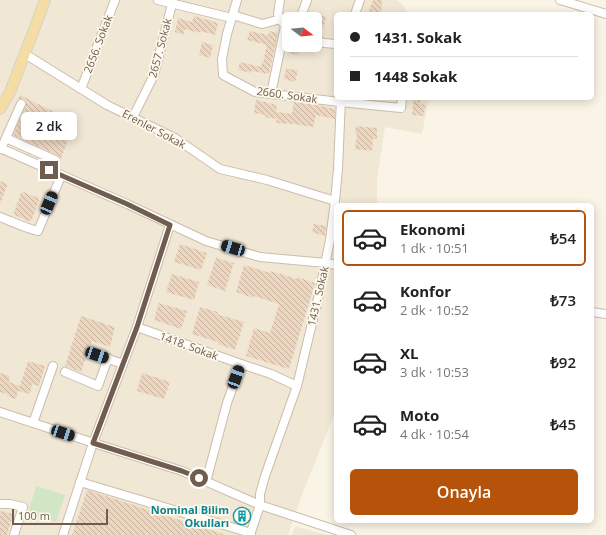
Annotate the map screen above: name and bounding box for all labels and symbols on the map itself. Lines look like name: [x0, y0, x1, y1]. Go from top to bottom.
street label: 2656. Sokak: [80, 12, 116, 75]
north arrow: [282, 12, 322, 52]
street label: 2657. Sokak: [144, 16, 175, 79]
street label: 2660. Sokak: [256, 83, 319, 106]
street label: Erenler Sokak: [120, 105, 189, 152]
callout: 2 dk: [21, 112, 77, 140]
route end: [40, 161, 58, 179]
car: [39, 190, 59, 216]
car: [220, 239, 246, 257]
street label: 1431. Sokak: [303, 264, 332, 327]
street label: 1418. Sokak: [158, 328, 221, 363]
car: [84, 345, 110, 365]
car: [226, 364, 246, 390]
car: [50, 424, 76, 442]
route start: [190, 469, 208, 487]
place label: Nominal Bilim Okulları: [151, 502, 229, 530]
building icon: Nominal Bilim Okulları: [232, 506, 252, 526]
scale bar: [12, 507, 108, 526]

